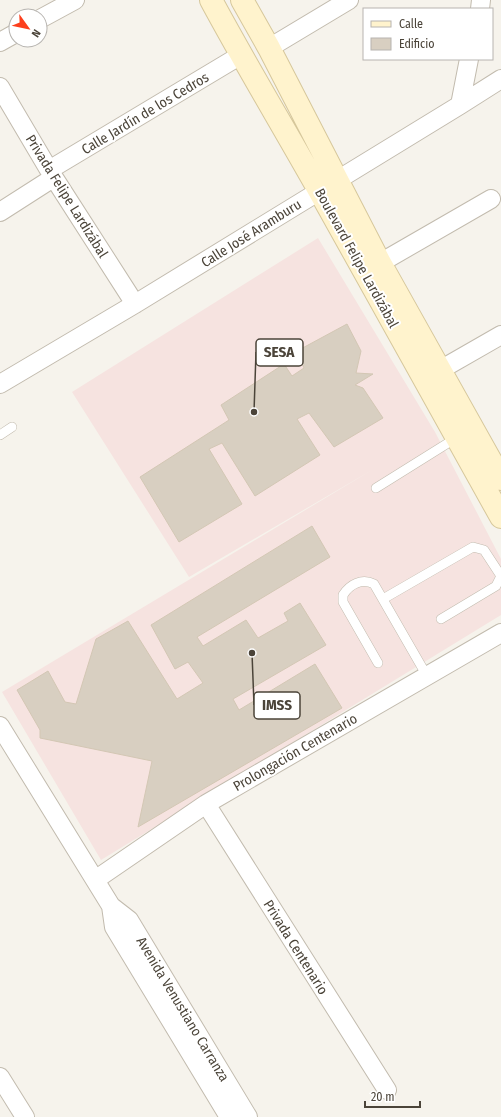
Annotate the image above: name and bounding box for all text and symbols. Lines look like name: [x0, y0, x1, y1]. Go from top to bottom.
north arrow: [8, 8, 48, 48]
legend: [363, 8, 493, 60]
text: Calle: [399, 17, 423, 31]
text: N: [29, 27, 43, 39]
text: Edificio: [399, 37, 435, 51]
street label: Calle Jardín de los Cedros: [79, 69, 212, 158]
street label: Privada Felipe Lardizábal: [22, 132, 112, 261]
street label: Boulevard Felipe Lardizábal: [311, 186, 402, 331]
street label: Calle José Aramburu: [198, 196, 305, 271]
callout: SESA: [256, 339, 303, 366]
text: SESA: [264, 343, 295, 361]
callout: IMSS: [254, 692, 300, 719]
text: IMSS: [262, 696, 292, 714]
street label: Prolongación Centenario: [230, 710, 360, 795]
street label: Privada Centenario: [260, 897, 332, 998]
street label: Avenida Venustiano Carranza: [133, 934, 233, 1085]
scale bar: [365, 1083, 420, 1109]
text: 20 m: [371, 1090, 395, 1104]

